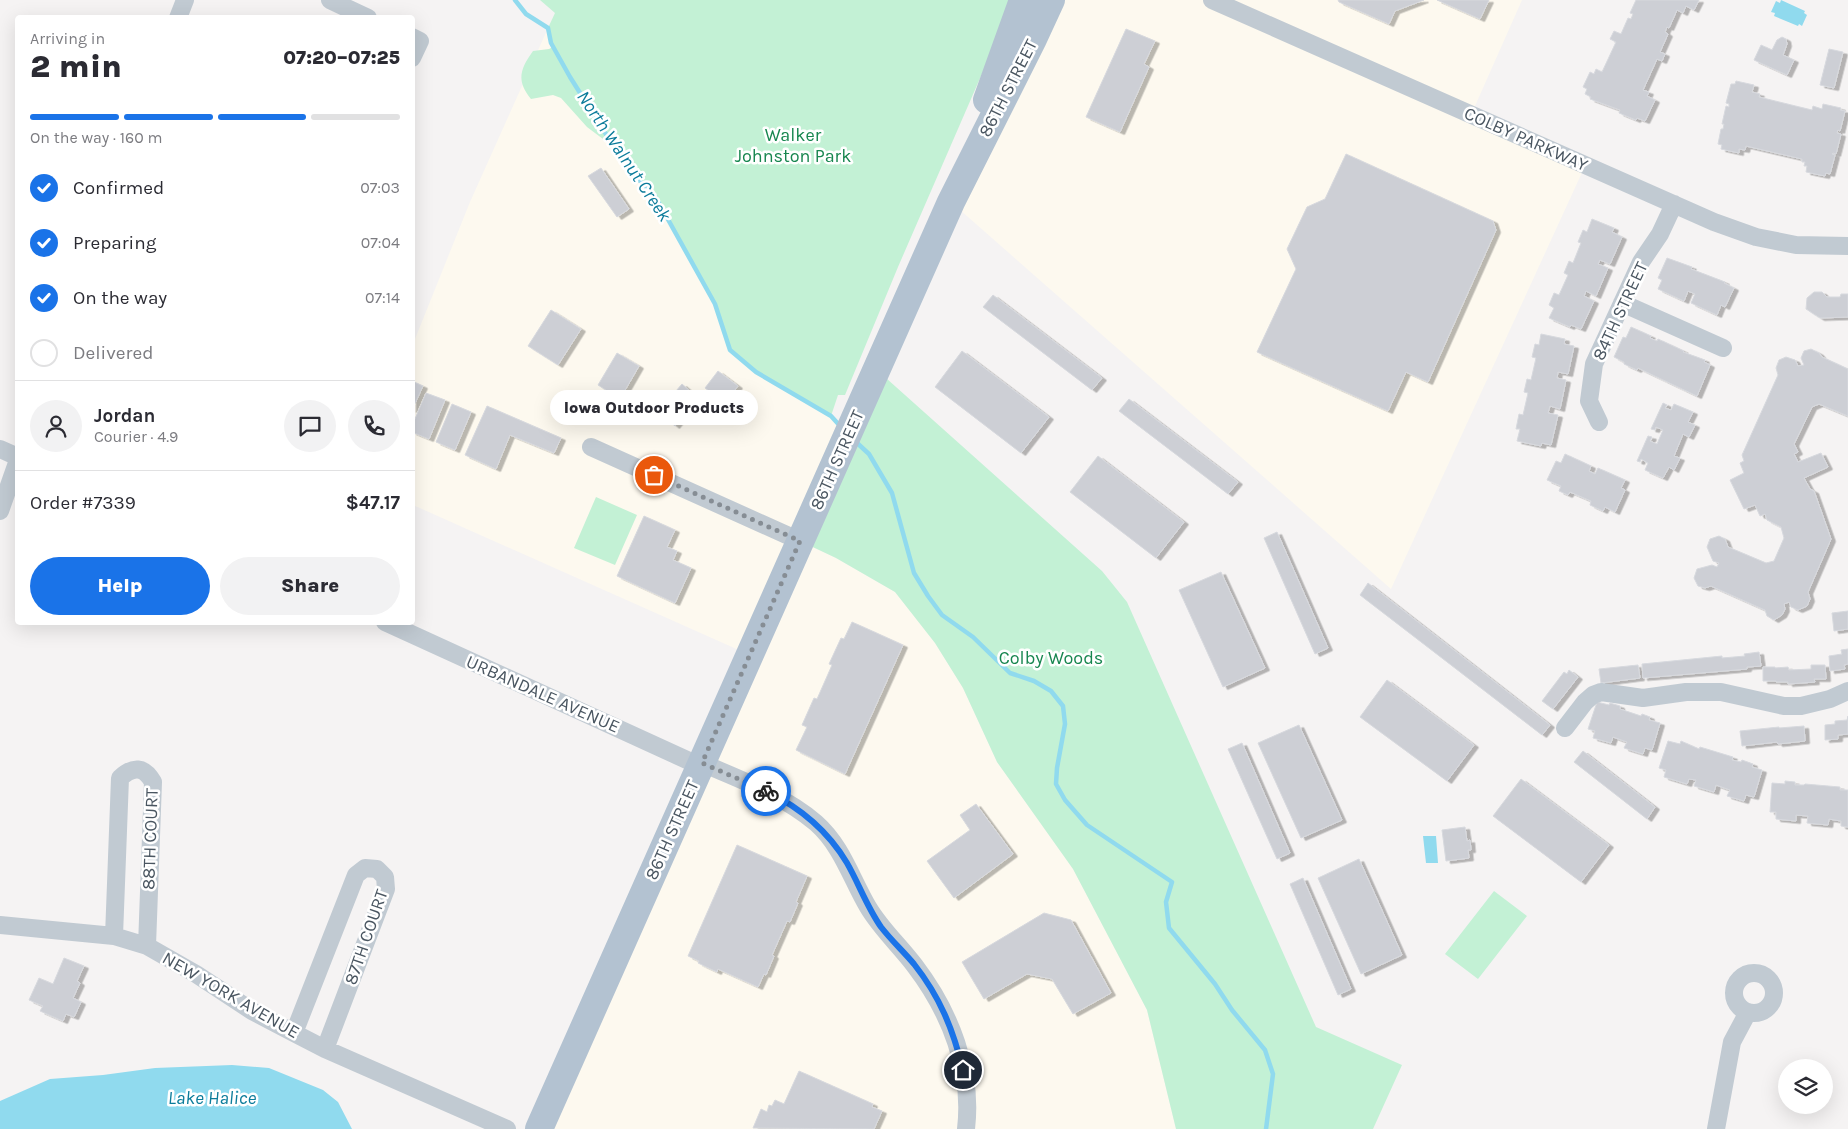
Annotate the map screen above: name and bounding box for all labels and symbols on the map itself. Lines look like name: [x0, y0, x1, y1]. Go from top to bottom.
street label: 86TH STREET: [974, 35, 1042, 141]
water label: North Walnut Creek: [572, 86, 676, 226]
street label: COLBY PARKWAY: [1461, 102, 1591, 176]
park label: Walker Johnston Park: [735, 124, 851, 167]
street label: 84TH STREET: [1588, 258, 1652, 364]
callout: Iowa Outdoor Products: [550, 390, 758, 425]
street label: 86TH STREET: [805, 407, 869, 513]
pin: [633, 454, 675, 496]
park label: Colby Woods: [999, 647, 1103, 669]
street label: URBANDALE AVENUE: [463, 650, 623, 738]
courier: [741, 766, 791, 816]
street label: 86TH STREET: [640, 777, 704, 883]
street label: 88TH COURT: [137, 788, 163, 890]
street label: 87TH COURT: [339, 886, 393, 988]
street label: NEW YORK AVENUE: [159, 947, 303, 1043]
pin: [942, 1049, 984, 1091]
water label: Lake Halice: [168, 1087, 256, 1109]

